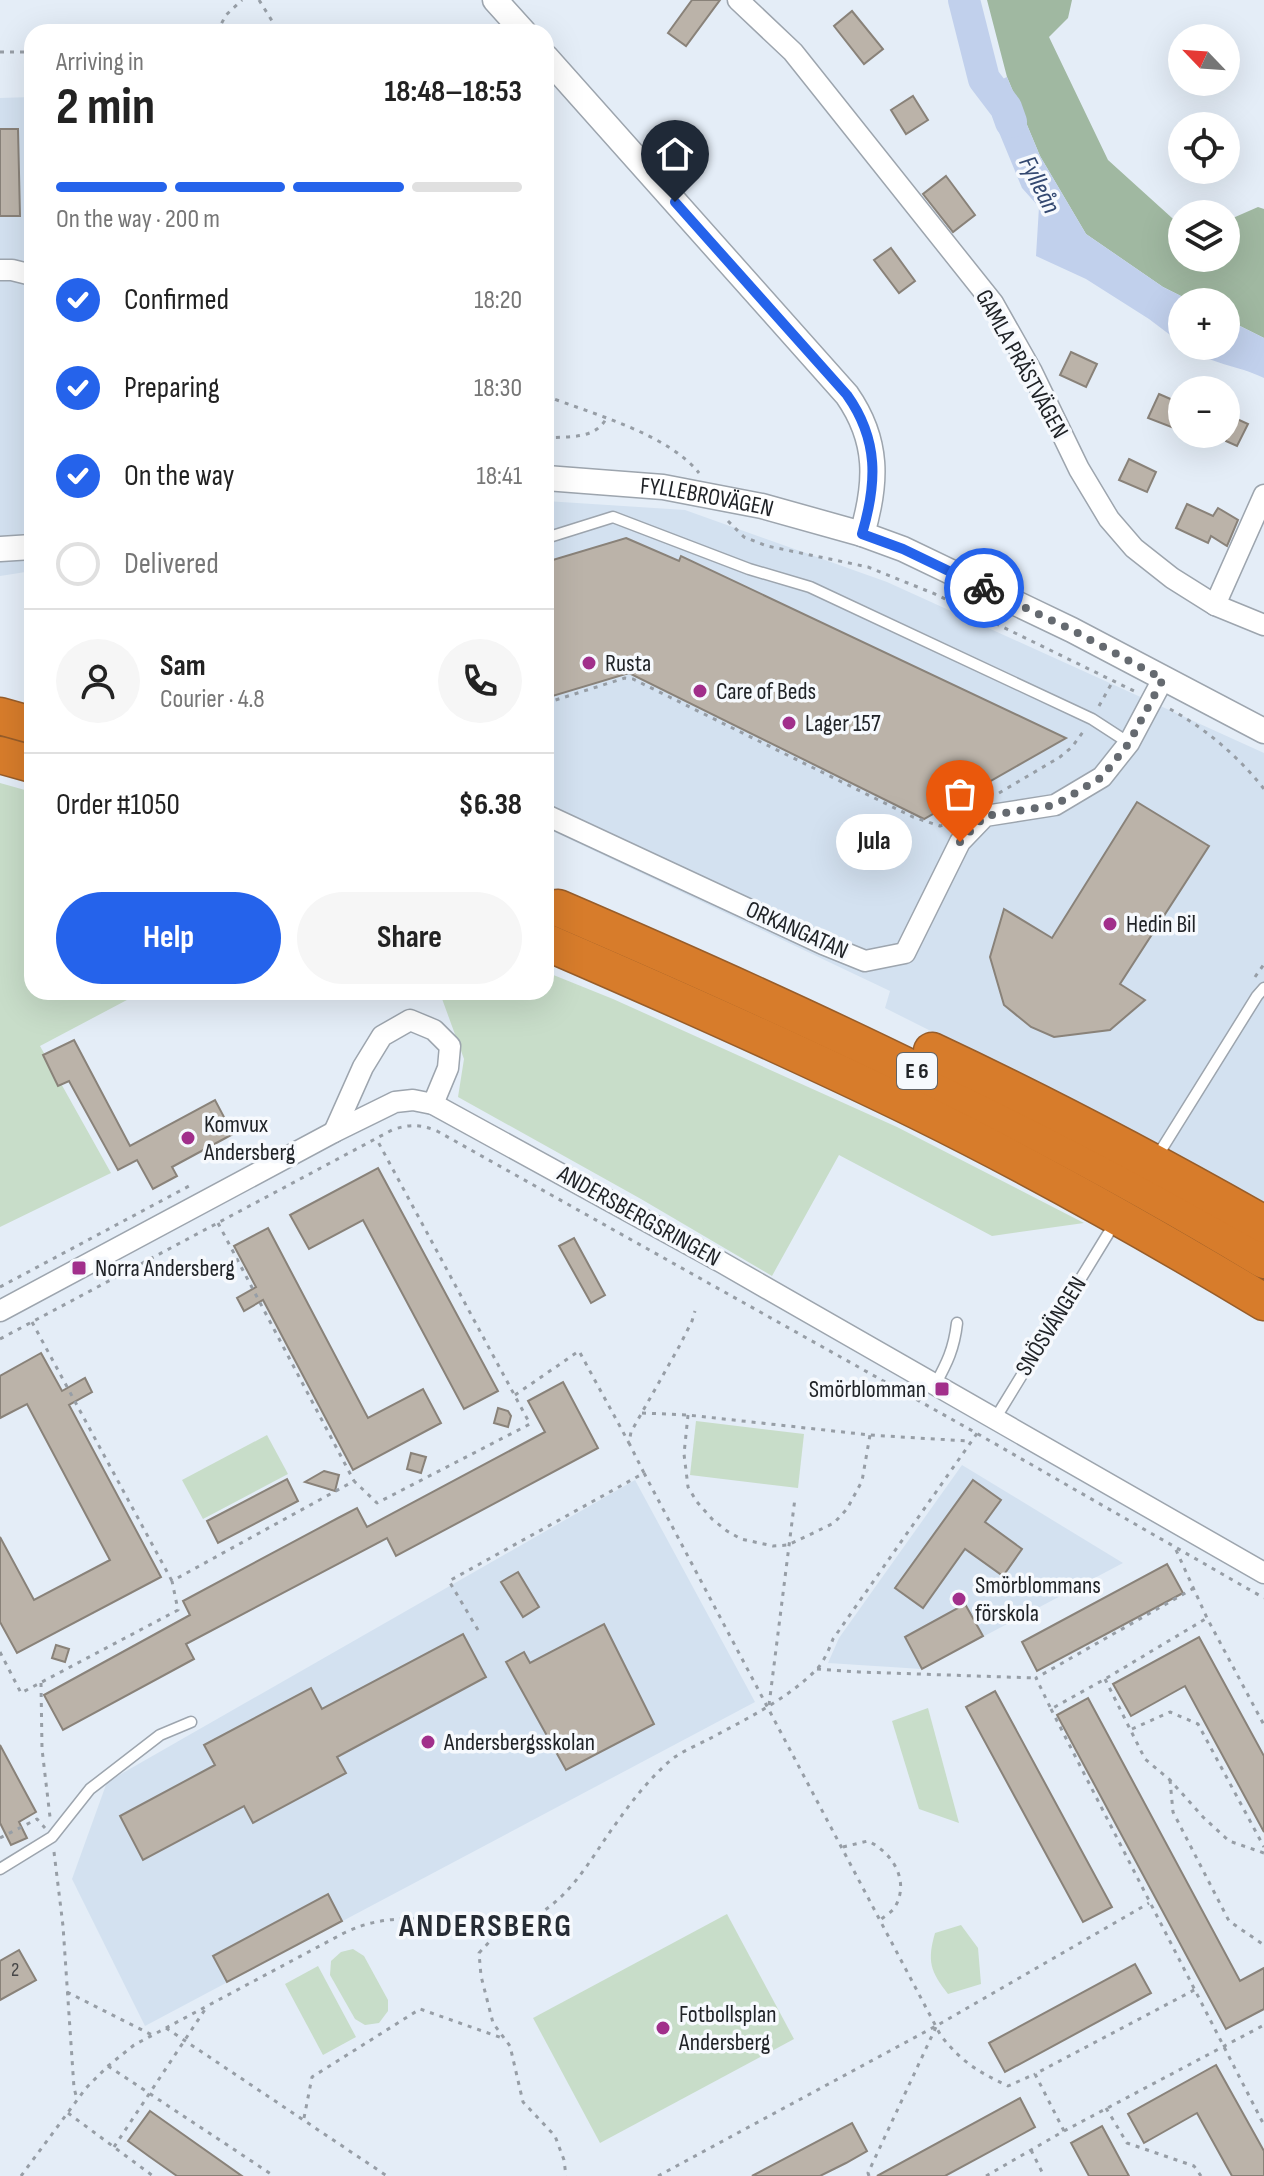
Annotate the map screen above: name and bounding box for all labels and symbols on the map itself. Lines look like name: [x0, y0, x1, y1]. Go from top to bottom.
north arrow: [1168, 24, 1240, 96]
pin: [641, 120, 709, 202]
water label: Fylleån: [1011, 151, 1067, 219]
street label: GAMLA PRÄSTVÄGEN: [969, 285, 1075, 443]
street label: FYLLEBROVÄGEN: [639, 471, 777, 523]
courier: [944, 548, 1024, 628]
place label: Rusta: [605, 649, 651, 678]
marker: Rusta: [580, 654, 598, 672]
place label: Care of Beds: [716, 677, 816, 706]
marker: Care of Beds: [691, 682, 709, 700]
place label: Lager 157: [805, 709, 881, 738]
marker: Lager 157: [780, 714, 798, 732]
pin: [926, 760, 994, 842]
callout: Jula: [836, 814, 912, 870]
street label: ORKANGATAN: [741, 895, 853, 965]
place label: Hedin Bil: [1126, 910, 1196, 939]
marker: Hedin Bil: [1101, 915, 1119, 933]
road number: E 6: [897, 1053, 937, 1089]
place label: Komvux Andersberg: [203, 1110, 295, 1167]
marker: Komvux Andersberg: [179, 1129, 197, 1147]
street label: ANDERSBERGSRINGEN: [552, 1159, 725, 1273]
place label: Norra Andersberg: [95, 1254, 235, 1283]
marker: Norra Andersberg: [70, 1259, 88, 1277]
street label: SNÖSVÄNGEN: [1009, 1271, 1093, 1381]
place label: Smörblomman: [809, 1375, 926, 1404]
marker: Smörblomman: [933, 1380, 951, 1398]
place label: Smörblommans förskola: [975, 1571, 1101, 1628]
marker: Smörblommans förskola: [950, 1590, 968, 1608]
place label: Andersbergsskolan: [443, 1728, 595, 1757]
marker: Andersbergsskolan: [419, 1733, 437, 1751]
district label: ANDERSBERG: [398, 1907, 573, 1946]
house number: 2: [11, 1958, 19, 1982]
place label: Fotbollsplan Andersberg: [678, 2000, 776, 2057]
marker: Fotbollsplan Andersberg: [654, 2019, 672, 2037]

